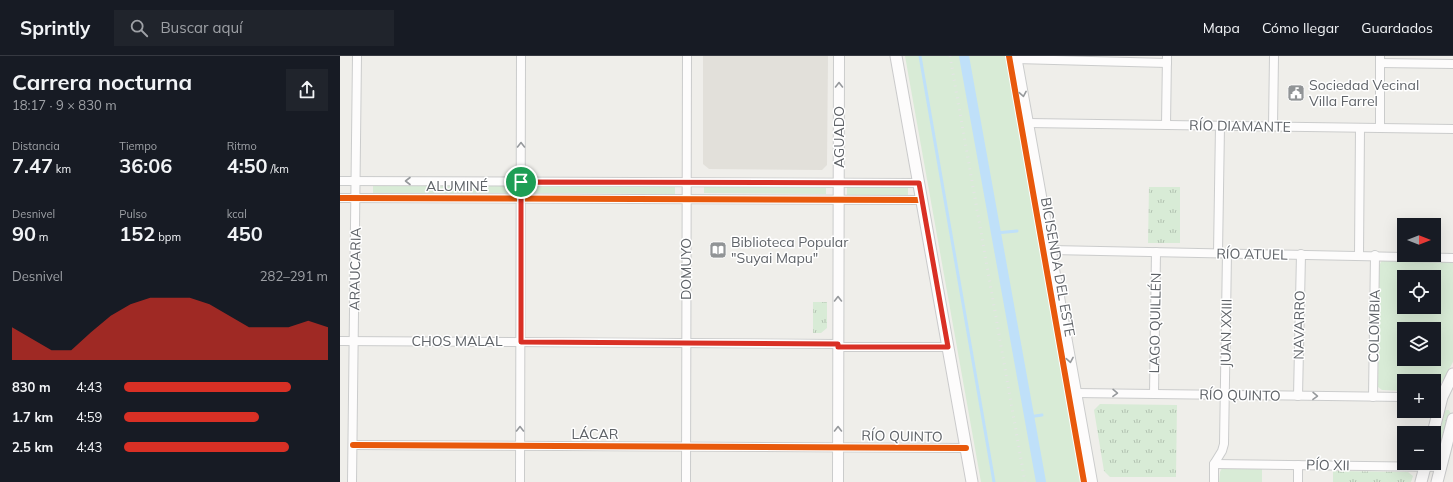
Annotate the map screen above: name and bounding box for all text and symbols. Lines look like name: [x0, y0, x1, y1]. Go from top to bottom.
search box: [114, 10, 394, 46]
text: Sprintly: [20, 16, 90, 40]
icon: search: [128, 17, 150, 39]
text: Buscar aquí: [160, 18, 243, 37]
text: Mapa: [1203, 19, 1240, 37]
text: Cómo llegar: [1262, 19, 1339, 37]
text: Guardados: [1361, 19, 1433, 37]
text: Carrera nocturna: [12, 68, 192, 96]
button: share: [286, 69, 328, 111]
place label: Sociedad Vecinal Villa Farrel: [1309, 76, 1419, 110]
one-way arrow: [835, 82, 843, 88]
public building icon: Sociedad Vecinal Villa Farrel: [1286, 83, 1306, 103]
one-way arrow: [1018, 91, 1027, 98]
text: 18:17 · 9 × 830 m: [12, 97, 117, 113]
street label: AGUADO: [830, 106, 848, 168]
street label: RÍO DIAMANTE: [1189, 116, 1291, 136]
text: Distancia: [12, 139, 60, 153]
text: Tiempo: [119, 139, 157, 153]
text: Ritmo: [227, 139, 257, 153]
one-way arrow: [517, 142, 525, 148]
text: 7.47: [12, 153, 53, 178]
text: 36:06: [119, 153, 172, 178]
text: 4:50: [227, 153, 268, 178]
text: km: [53, 162, 71, 176]
text: /km: [268, 162, 289, 176]
pin: [504, 165, 538, 199]
icon: arrive: [510, 171, 532, 193]
one-way arrow: [405, 177, 411, 185]
street label: ALUMINÉ: [426, 177, 488, 195]
street label: BICISENDA DEL ESTE: [1037, 196, 1079, 338]
text: Desnivel: [12, 207, 55, 221]
text: Pulso: [119, 207, 147, 221]
text: kcal: [227, 207, 247, 221]
north arrow: [1397, 218, 1441, 262]
map controls: [1397, 218, 1441, 470]
text: 90: [12, 221, 36, 246]
text: 152: [119, 221, 155, 246]
text: 450: [227, 221, 263, 246]
street label: ARAUCARIA: [345, 226, 365, 311]
text: m: [36, 230, 49, 244]
text: bpm: [155, 230, 181, 244]
place label: Biblioteca Popular "Suyai Mapu": [731, 233, 849, 267]
street label: DOMUYO: [677, 238, 695, 300]
library icon: Biblioteca Popular "Suyai Mapu": [708, 240, 728, 260]
street label: RÍO ATUEL: [1216, 244, 1288, 264]
text: Desnivel: [12, 268, 63, 284]
text: 282–291 m: [260, 268, 328, 284]
button: locate: [1397, 270, 1441, 314]
street label: LAGO QUILLÉN: [1145, 272, 1165, 374]
street label: COLOMBIA: [1364, 288, 1384, 363]
street label: NAVARRO: [1289, 290, 1309, 360]
one-way arrow: [834, 296, 842, 302]
street label: JUAN XXIII: [1216, 299, 1236, 367]
button: layers: [1397, 322, 1441, 366]
street label: CHOS MALAL: [411, 332, 503, 350]
one-way arrow: [1065, 357, 1074, 363]
button: +: [1397, 374, 1441, 418]
text: 830 m: [12, 379, 51, 395]
text: 4:43: [76, 379, 102, 395]
street label: RÍO QUINTO: [1199, 385, 1281, 405]
one-way arrow: [1112, 389, 1118, 397]
one-way arrow: [1312, 392, 1318, 400]
text: 1.7 km: [12, 409, 53, 425]
text: 4:59: [76, 409, 102, 425]
street label: LÁCAR: [572, 425, 619, 443]
one-way arrow: [516, 426, 524, 432]
one-way arrow: [834, 426, 842, 432]
street label: RÍO QUINTO: [861, 426, 943, 446]
button: −: [1397, 426, 1441, 470]
text: 2.5 km: [12, 439, 53, 455]
text: 4:43: [76, 439, 102, 455]
street label: PÍO XII: [1306, 456, 1350, 474]

